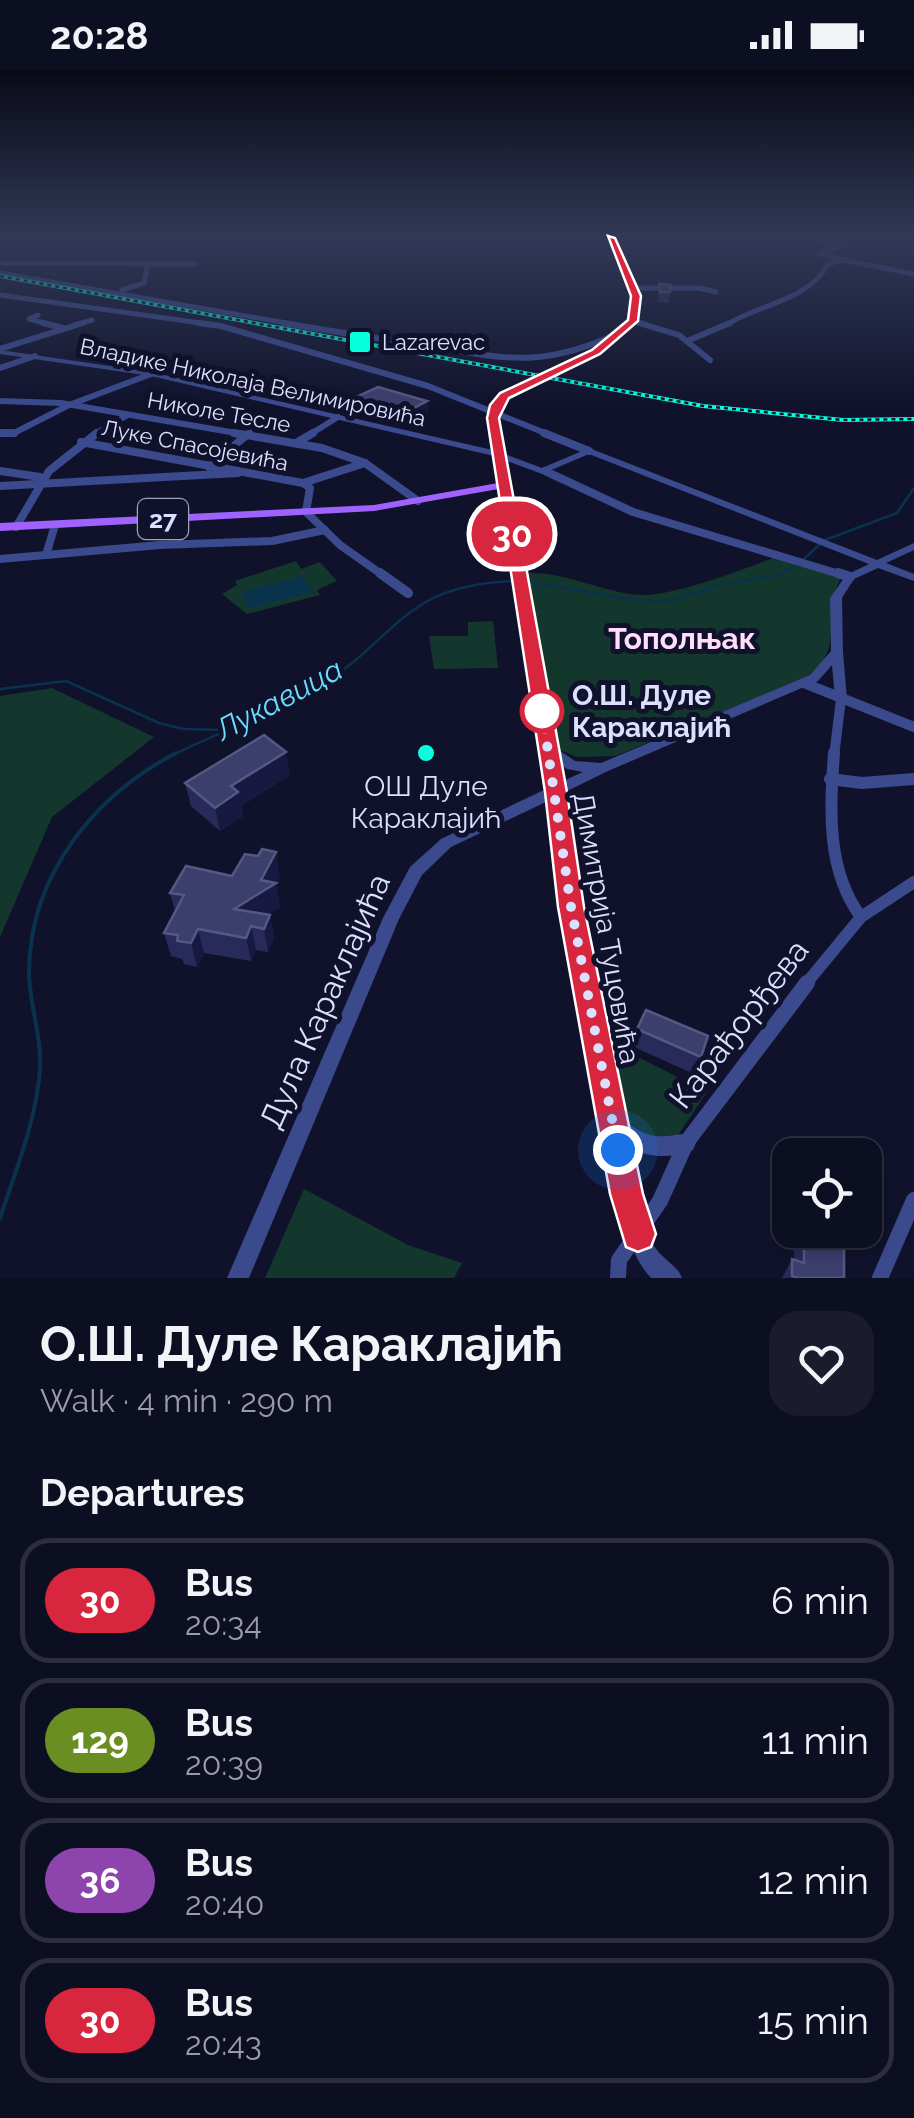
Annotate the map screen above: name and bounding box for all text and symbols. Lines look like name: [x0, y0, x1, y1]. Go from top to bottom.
text: 20:28: [50, 13, 149, 58]
marker: Lazarevac: [347, 329, 373, 355]
place label: Lazarevac: [382, 329, 485, 355]
street label: Владике Николаја Велимировића: [78, 333, 428, 431]
street label: Николе Тесле: [145, 387, 293, 437]
street label: Луке Спасојевића: [100, 414, 290, 476]
road number: 27: [138, 499, 188, 539]
line badge: 30: [467, 502, 557, 566]
text: 30: [491, 514, 533, 555]
district label: Тополњак: [608, 621, 756, 656]
water label: Лукавица: [208, 651, 349, 748]
place label: О.Ш. Дуле Караклајић: [572, 679, 731, 744]
marker: О.Ш. Дуле Караклајић: [521, 690, 563, 732]
marker: ОШ Дуле Караклајић: [415, 742, 437, 764]
place label: ОШ Дуле Караклајић: [351, 770, 501, 835]
street label: Димитрија Туцовића: [566, 790, 647, 1066]
street label: Дула Караклајића: [252, 868, 397, 1134]
street label: Карађорђева: [661, 932, 816, 1115]
your location: [593, 1125, 643, 1175]
map controls: [772, 1138, 882, 1248]
button: locate: [772, 1138, 882, 1248]
button: heart: [769, 1311, 874, 1416]
text: О.Ш. Дуле Караклајић: [40, 1316, 563, 1372]
text: Walk · 4 min · 290 m: [40, 1382, 333, 1419]
text: Departures: [40, 1470, 245, 1515]
text: Bus: [185, 1560, 253, 1605]
text: 6 min: [771, 1578, 869, 1623]
text: 30: [79, 1580, 121, 1621]
text: 20:34: [185, 1605, 262, 1642]
text: Bus: [185, 1700, 253, 1745]
text: 11 min: [761, 1718, 869, 1763]
text: 129: [71, 1720, 129, 1761]
text: 20:39: [185, 1745, 263, 1782]
text: Bus: [185, 1840, 253, 1885]
text: 12 min: [758, 1858, 869, 1903]
text: 36: [80, 1860, 120, 1901]
text: 20:40: [185, 1885, 264, 1922]
text: Bus: [185, 1980, 253, 2025]
text: 15 min: [757, 1998, 869, 2043]
text: 30: [79, 2000, 121, 2041]
text: 20:43: [185, 2025, 262, 2062]

